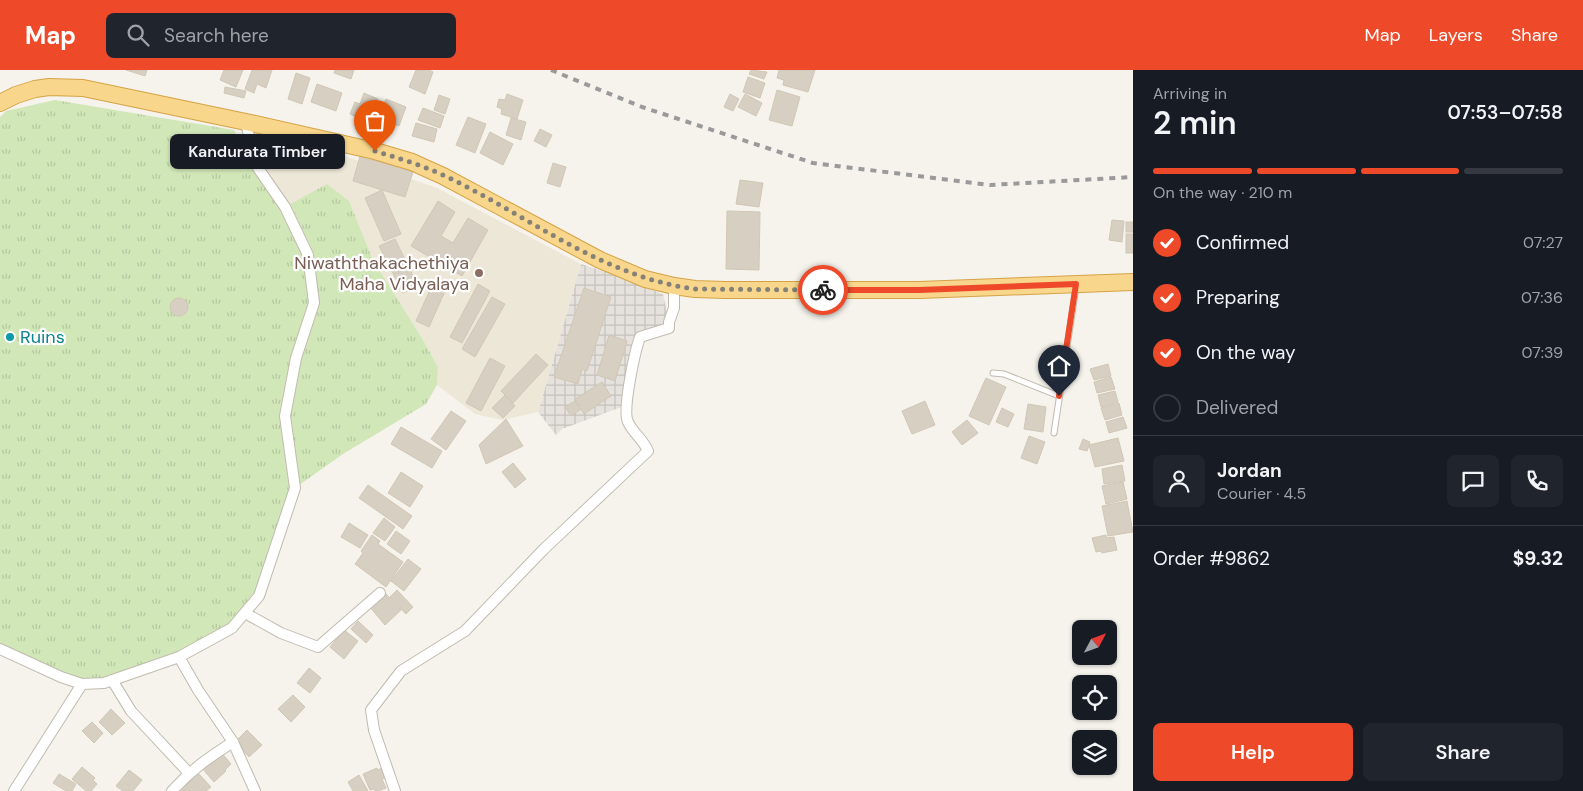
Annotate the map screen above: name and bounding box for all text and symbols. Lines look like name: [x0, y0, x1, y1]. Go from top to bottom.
search box: [106, 13, 456, 58]
text: Map: [25, 20, 76, 51]
icon: search: [124, 21, 152, 49]
text: Search here: [164, 23, 269, 48]
text: Map: [1365, 23, 1401, 47]
text: Layers: [1429, 23, 1483, 47]
text: Share: [1511, 23, 1558, 47]
text: Arriving in: [1153, 83, 1227, 104]
pin: [354, 100, 396, 151]
text: 07:53–07:58: [1448, 100, 1563, 125]
text: 2 min: [1153, 102, 1237, 144]
icon: bag: [361, 107, 389, 135]
callout: Kandurata Timber: [170, 134, 345, 168]
text: Kandurata Timber: [188, 141, 327, 162]
text: On the way · 210 m: [1153, 182, 1292, 203]
icon: check: [1153, 229, 1181, 257]
text: Confirmed: [1196, 230, 1289, 255]
text: 07:27: [1523, 232, 1563, 253]
place label: Niwaththakachethiya Maha Vidyalaya: [294, 251, 469, 296]
courier: [798, 265, 848, 315]
marker: Niwaththakachethiya Maha Vidyalaya: [473, 267, 485, 279]
icon: bike: [809, 276, 837, 304]
icon: check: [1153, 284, 1181, 312]
text: Preparing: [1196, 285, 1280, 310]
text: 07:36: [1521, 287, 1563, 308]
place label: Ruins: [20, 325, 65, 349]
marker: Ruins: [4, 331, 16, 343]
icon: check: [1153, 339, 1181, 367]
text: On the way: [1196, 340, 1296, 365]
text: 07:39: [1521, 342, 1563, 363]
pin: [1038, 345, 1080, 396]
icon: home: [1045, 352, 1073, 380]
text: Delivered: [1196, 395, 1278, 420]
button: person: [1153, 455, 1205, 507]
button: chat: [1447, 455, 1499, 507]
button: phone: [1511, 455, 1563, 507]
text: Jordan: [1217, 458, 1282, 483]
text: Courier · 4.5: [1217, 483, 1306, 504]
text: Order #9862: [1153, 546, 1270, 571]
text: $9.32: [1513, 546, 1563, 571]
north arrow: [1072, 620, 1118, 665]
map controls: [1072, 620, 1117, 775]
button: locate: [1072, 675, 1117, 720]
button: Help: [1153, 723, 1353, 781]
button: Share: [1363, 723, 1563, 781]
button: layers: [1072, 730, 1117, 775]

